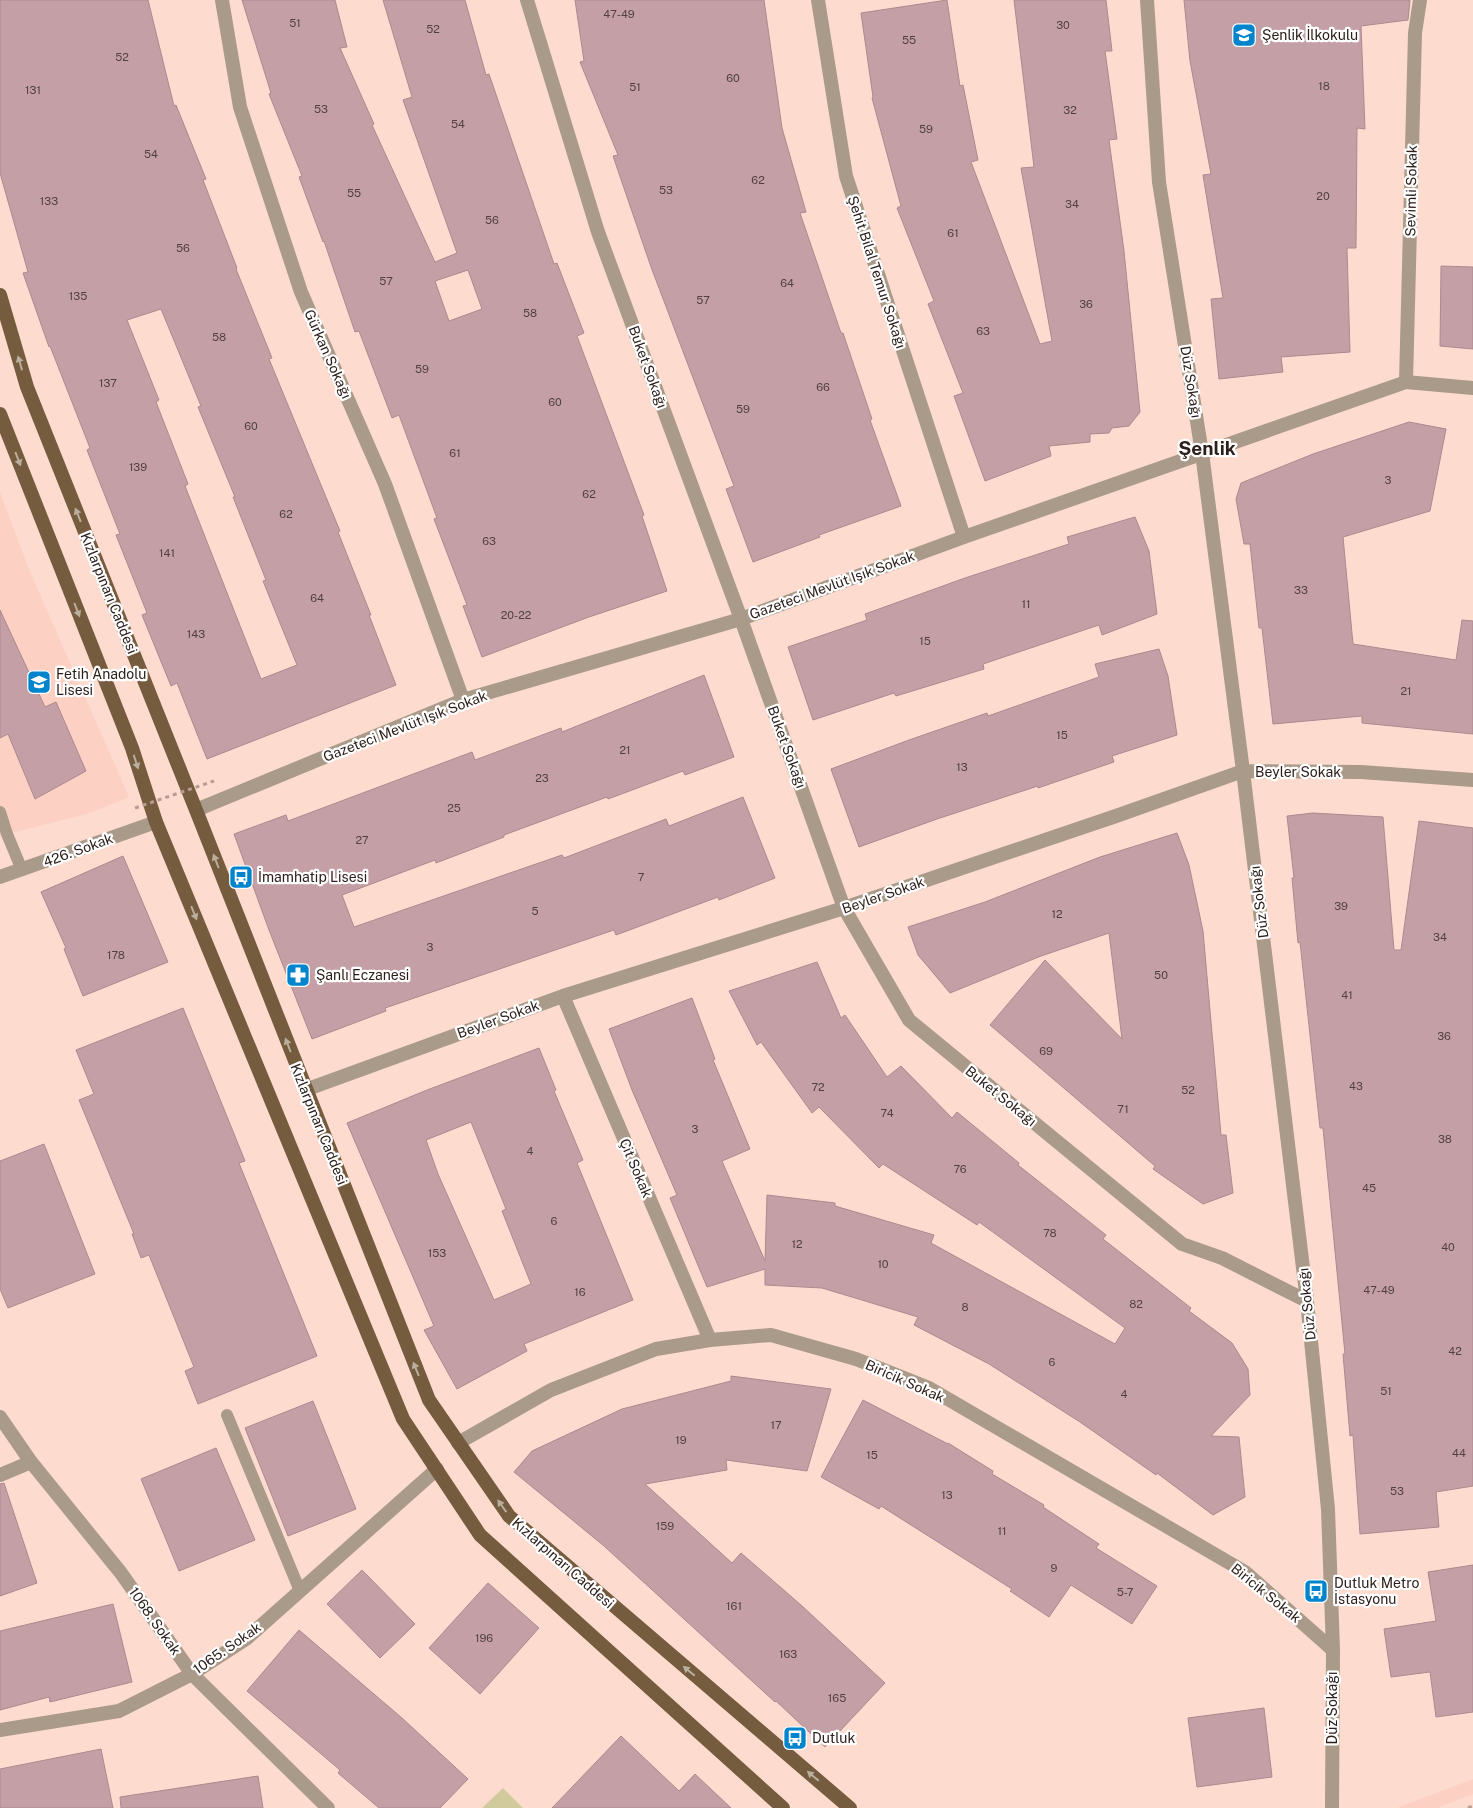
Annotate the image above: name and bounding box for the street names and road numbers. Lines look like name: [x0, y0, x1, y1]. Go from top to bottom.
street label: Sevimli Sokak: [1402, 145, 1420, 237]
street label: Şehit Bilal Temur Sokağı: [845, 194, 909, 350]
street label: Gürkan Sokağı: [301, 307, 355, 401]
street label: Buket Sokağı: [626, 324, 670, 410]
street label: Düz Sokağı: [1177, 345, 1205, 419]
street label: Kızlarpınarı Caddesi: [77, 530, 141, 656]
street label: Gazeteci Mevlüt Işık Sokak: [747, 548, 917, 622]
street label: Gazeteci Mevlüt Işık Sokak: [321, 687, 489, 765]
street label: Buket Sokağı: [765, 704, 809, 790]
street label: Beyler Sokak: [1255, 764, 1341, 780]
street label: 426. Sokak: [41, 830, 115, 870]
street label: Düz Sokağı: [1247, 865, 1271, 939]
street label: Beyler Sokak: [840, 873, 926, 917]
street label: Beyler Sokak: [455, 997, 541, 1041]
street label: Kızlarpınarı Caddesi: [287, 1061, 351, 1187]
street label: Buket Sokağı: [962, 1063, 1040, 1129]
street label: Çit Sokak: [616, 1136, 656, 1200]
street label: Düz Sokağı: [1295, 1267, 1319, 1341]
street label: Biricik Sokak: [863, 1356, 947, 1406]
street label: Kızlarpınarı Caddesi: [509, 1515, 617, 1611]
street label: Biricik Sokak: [1228, 1560, 1304, 1626]
street label: 1068. Sokak: [126, 1584, 184, 1658]
street label: 1065. Sokak: [190, 1619, 264, 1677]
street label: Düz Sokağı: [1324, 1672, 1340, 1744]

